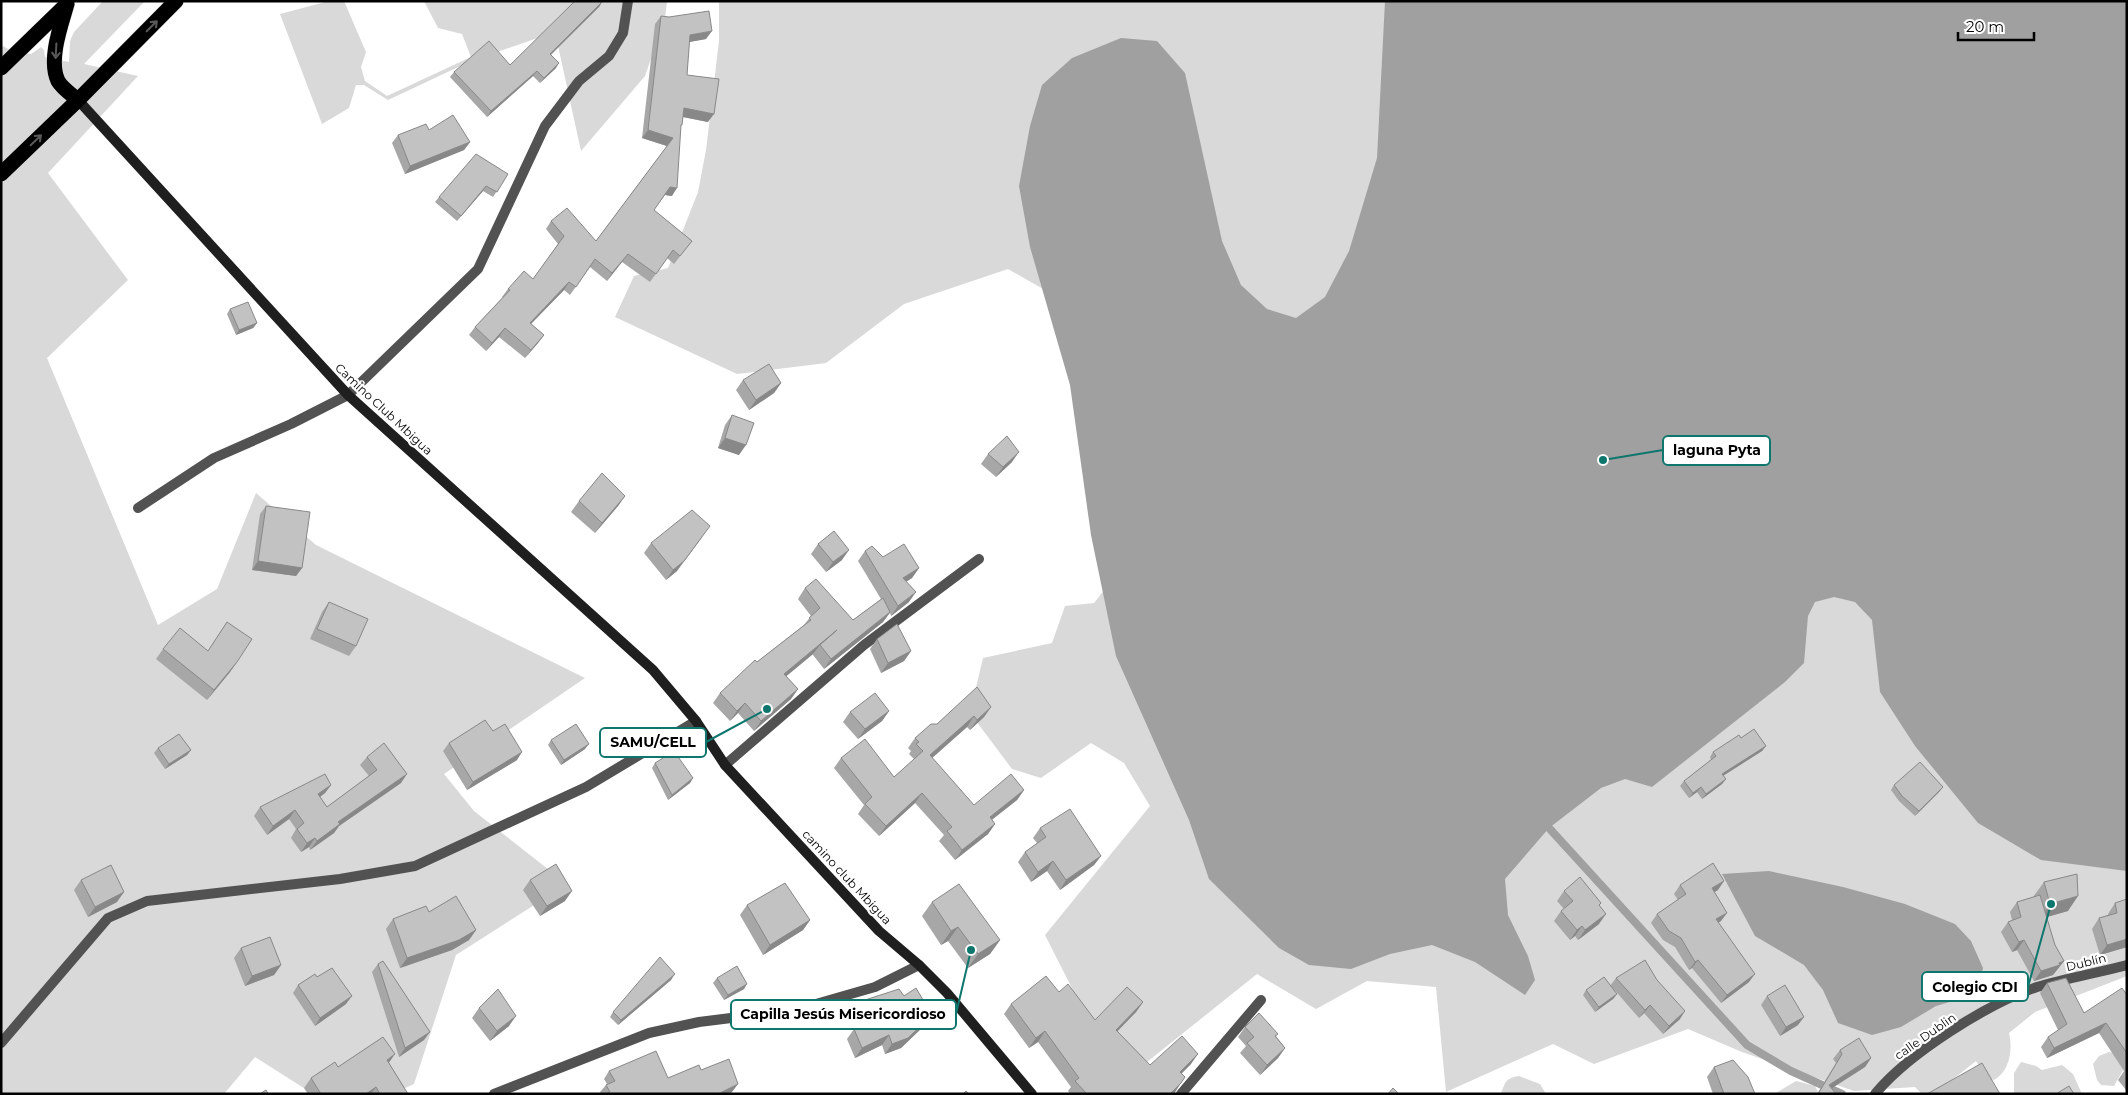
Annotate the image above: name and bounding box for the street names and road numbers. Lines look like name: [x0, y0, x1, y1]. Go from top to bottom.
street label: Camino Club Mbigua: [332, 360, 436, 458]
street label: camino club Mbigua: [799, 827, 895, 927]
street label: Dublín: [2064, 950, 2108, 974]
street label: calle Dublin: [1891, 1009, 1959, 1063]

